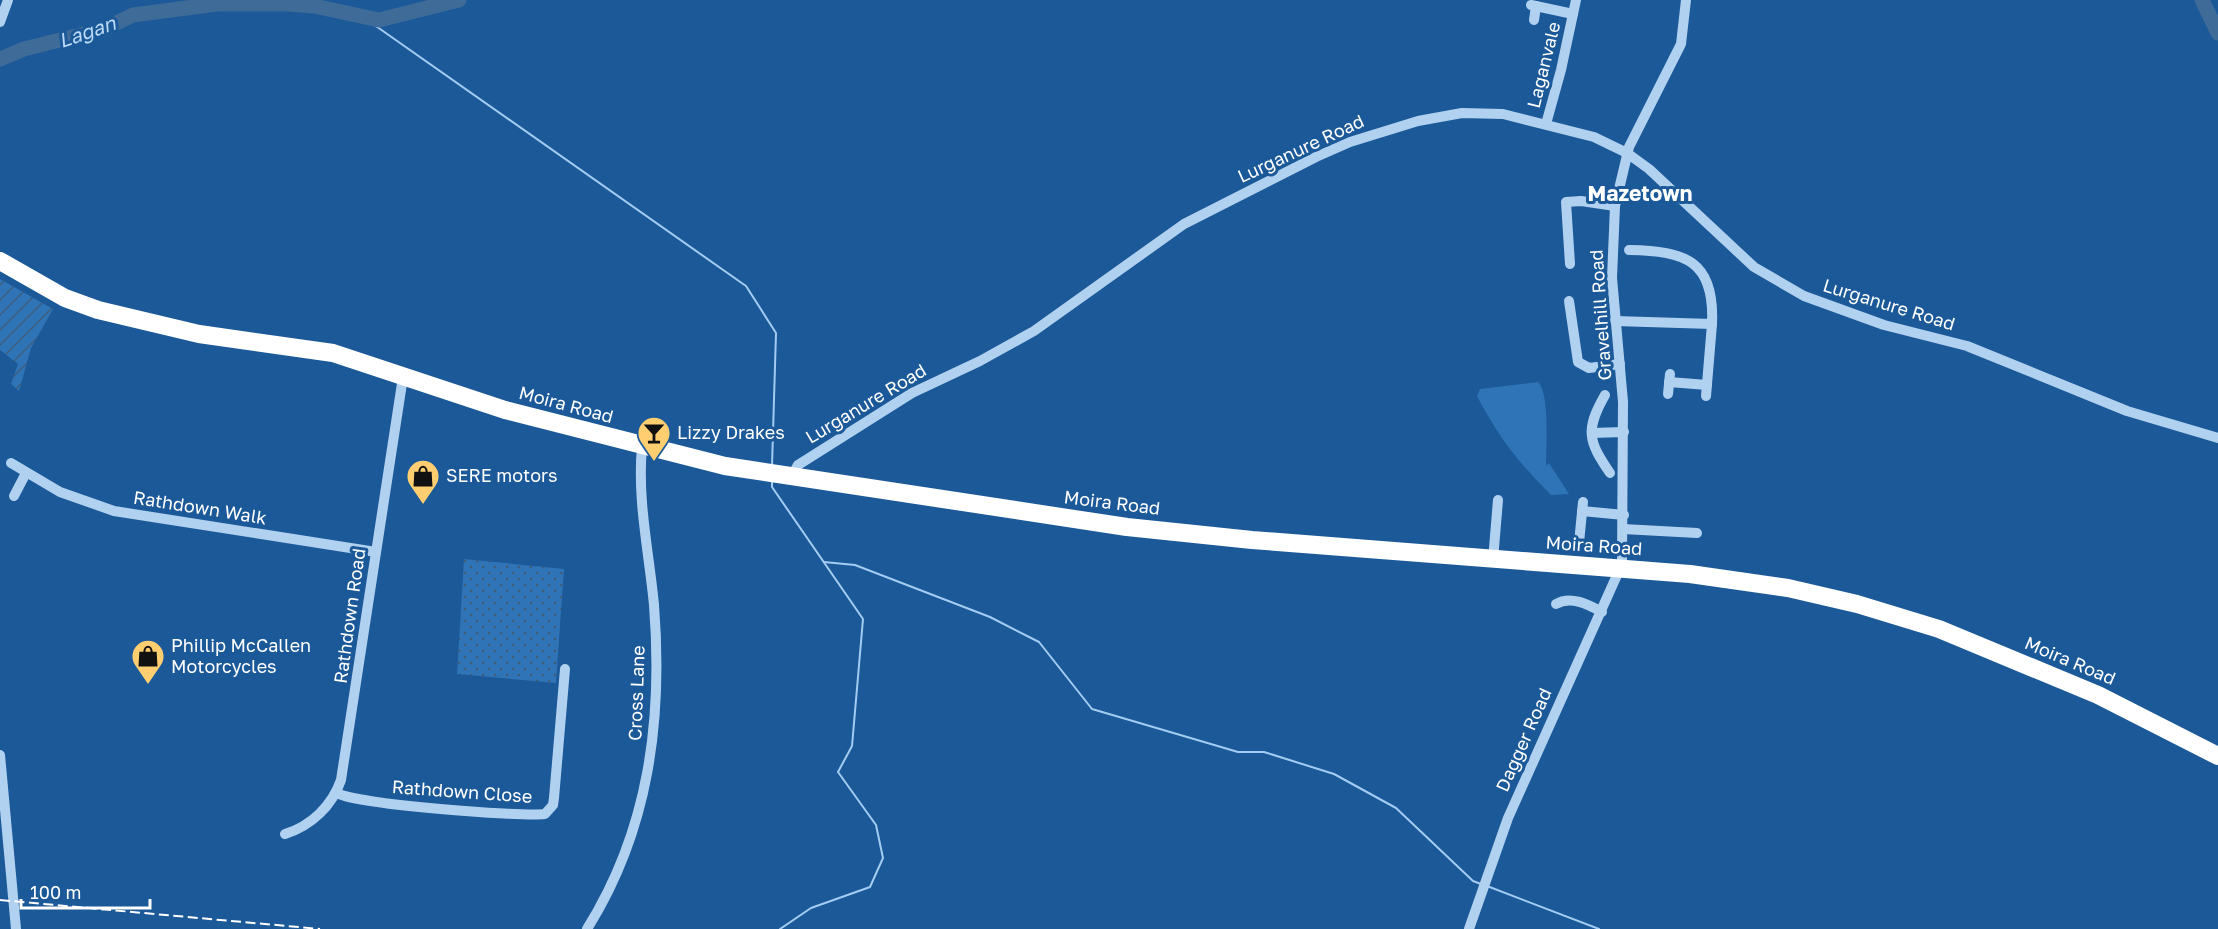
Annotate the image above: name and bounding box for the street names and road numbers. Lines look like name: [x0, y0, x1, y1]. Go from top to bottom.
street label: Laganvale: [1522, 19, 1564, 110]
street label: Lurganure Road: [1234, 109, 1367, 187]
street label: Gravelhill Road: [1584, 249, 1616, 381]
street label: Lurganure Road: [1821, 274, 1958, 335]
street label: Lurganure Road: [801, 359, 930, 448]
street label: Moira Road: [517, 381, 616, 427]
street label: Moira Road: [1063, 485, 1161, 519]
street label: Rathdown Walk: [132, 486, 268, 528]
street label: Moira Road: [1545, 531, 1643, 559]
street label: Rathdown Road: [329, 547, 369, 685]
street label: Moira Road: [2022, 631, 2119, 689]
street label: Cross Lane: [623, 645, 649, 741]
street label: Dagger Road: [1490, 684, 1556, 795]
street label: Rathdown Close: [391, 775, 533, 807]

